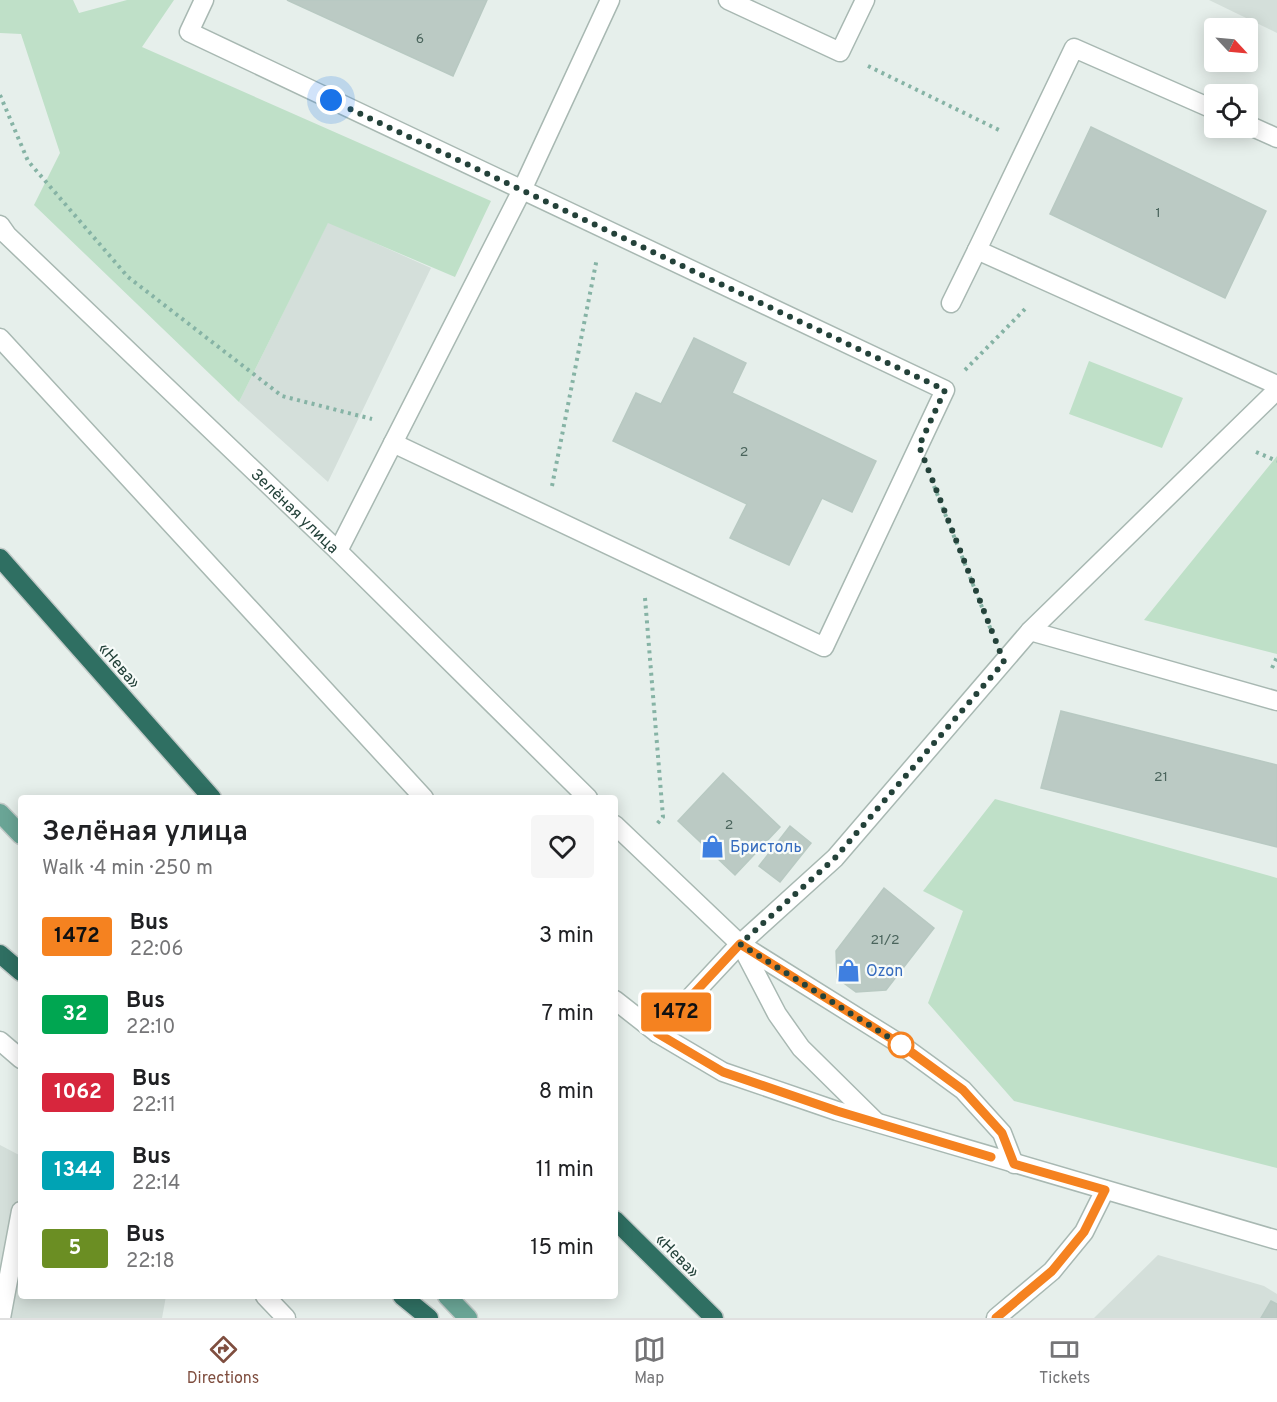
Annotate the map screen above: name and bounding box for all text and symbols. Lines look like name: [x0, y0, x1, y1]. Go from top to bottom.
north arrow: [1204, 18, 1258, 72]
map controls: [1204, 18, 1258, 138]
house number: 6: [416, 31, 424, 48]
button: locate: [1204, 84, 1258, 138]
your location: [316, 85, 346, 115]
house number: 1: [1155, 205, 1161, 222]
house number: 2: [740, 444, 748, 461]
street label: Зелёная улица: [246, 465, 342, 559]
street label: «Нева»: [93, 639, 144, 693]
house number: 21: [1154, 769, 1168, 786]
text: Зелёная улица: [42, 815, 248, 851]
button: heart: [531, 815, 594, 878]
house number: 2: [725, 817, 733, 834]
shop icon: Бристоль: [699, 833, 725, 859]
place label: Бристоль: [730, 838, 802, 858]
text: Walk · 4 min · 250 m: [42, 856, 213, 882]
text: Bus: [130, 910, 169, 937]
text: 1472: [54, 923, 100, 950]
text: 3 min: [539, 923, 594, 950]
house number: 21/2: [870, 932, 900, 949]
text: 22:06: [130, 937, 183, 963]
shop icon: Ozon: [835, 957, 861, 983]
place label: Ozon: [866, 962, 903, 982]
text: Bus: [126, 988, 165, 1015]
line badge: 1472: [634, 992, 718, 1032]
text: 1472: [653, 999, 699, 1026]
text: 32: [62, 1001, 88, 1028]
text: 7 min: [542, 1001, 594, 1028]
text: 22:10: [126, 1015, 175, 1041]
unlabelled marker: [888, 1032, 914, 1058]
text: Bus: [132, 1066, 171, 1093]
text: 1062: [54, 1079, 102, 1106]
text: 8 min: [539, 1079, 594, 1106]
text: 22:11: [132, 1093, 176, 1119]
text: Bus: [132, 1144, 171, 1171]
text: 1344: [54, 1157, 102, 1184]
text: 11 min: [536, 1157, 594, 1184]
text: 22:14: [132, 1171, 180, 1197]
text: Bus: [126, 1222, 165, 1249]
street label: «Нева»: [650, 1230, 703, 1283]
text: 5: [69, 1235, 81, 1262]
text: 15 min: [530, 1235, 594, 1262]
text: 22:18: [126, 1249, 175, 1275]
tab: Directions: [187, 1333, 259, 1389]
tab: Map: [633, 1333, 666, 1389]
tab: Tickets: [1039, 1333, 1090, 1389]

